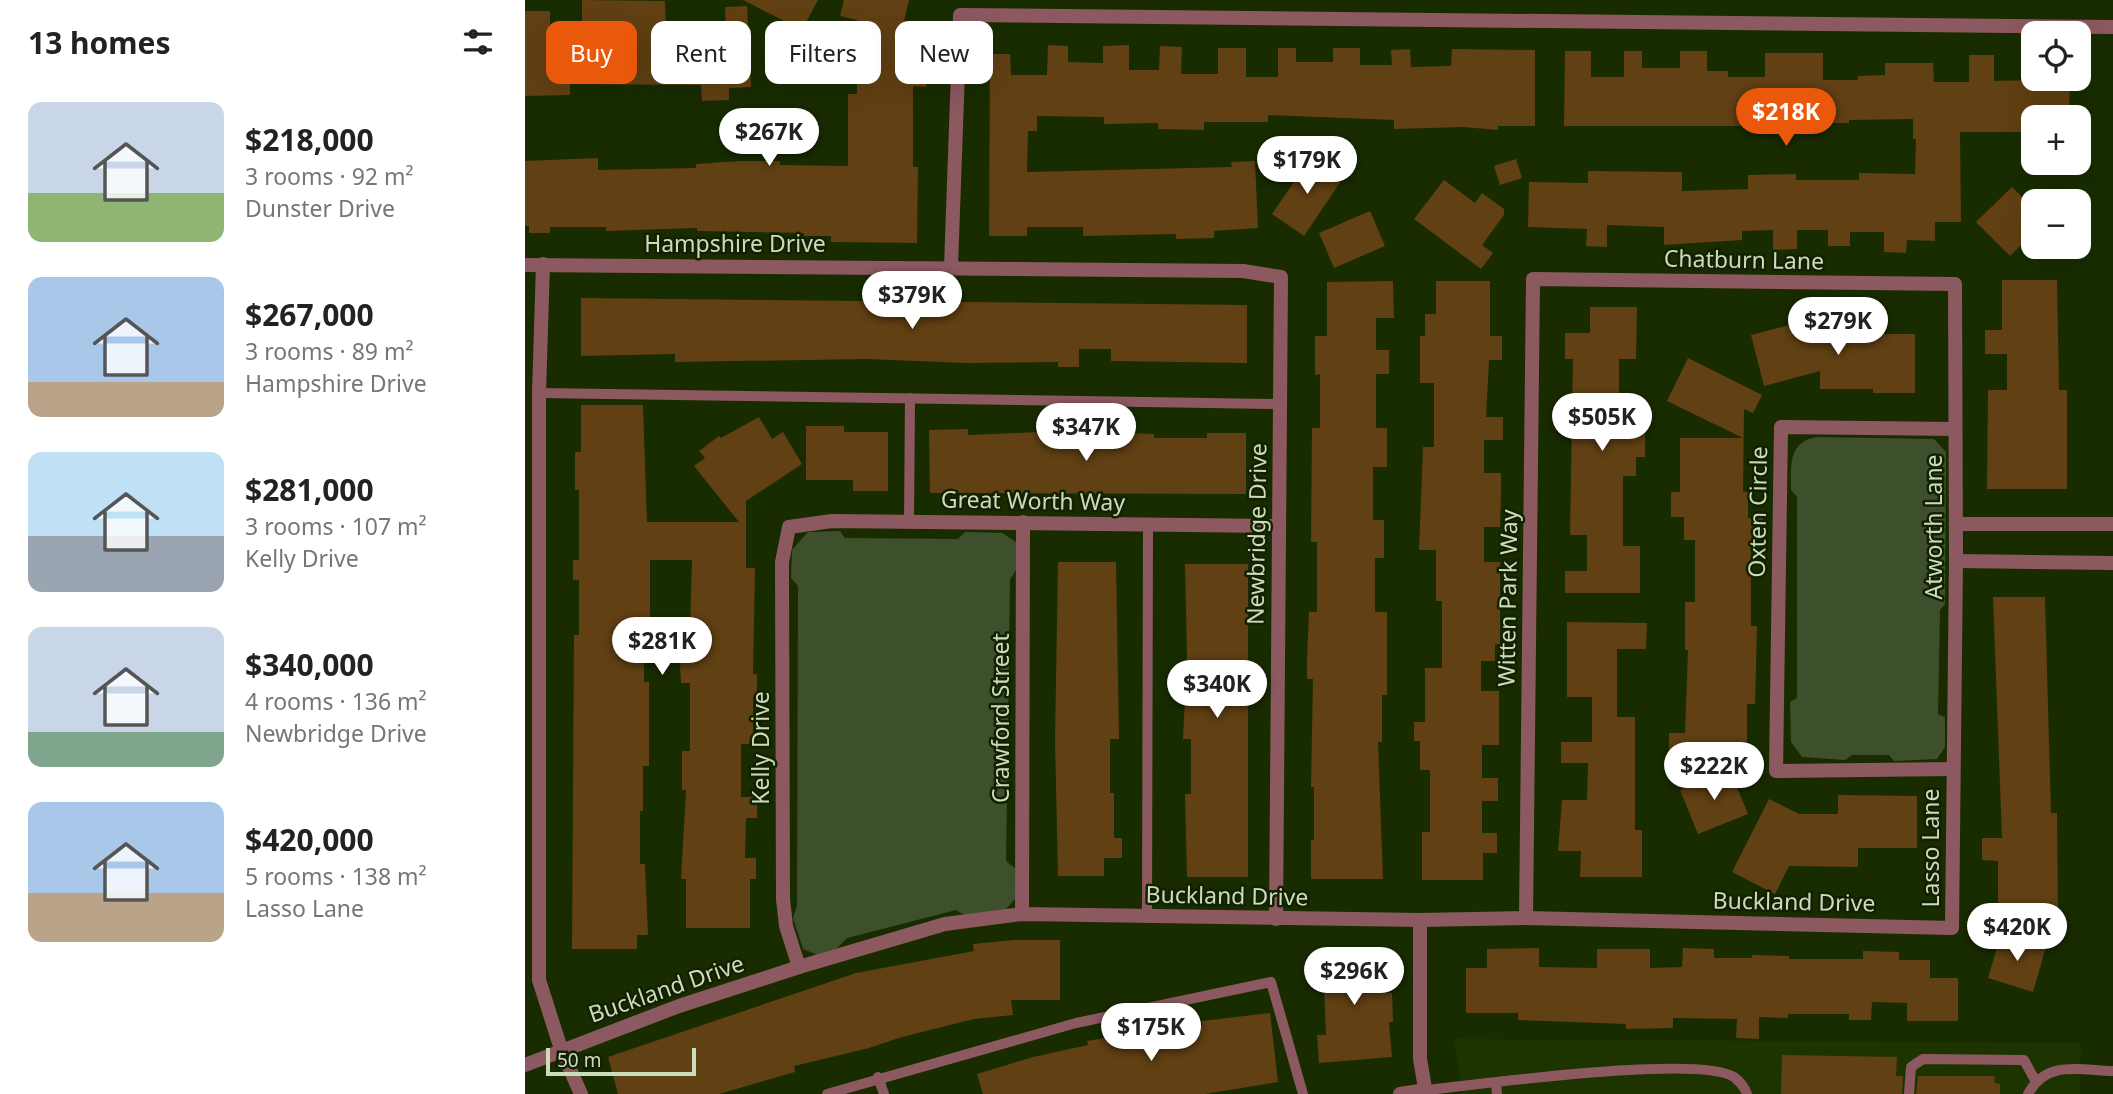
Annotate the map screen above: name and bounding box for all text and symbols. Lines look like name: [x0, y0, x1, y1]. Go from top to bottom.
chip: Buy: [546, 21, 637, 84]
chip: Rent: [651, 21, 751, 84]
chip: Filters: [765, 21, 881, 84]
chip: New: [895, 21, 993, 84]
map controls: [2021, 21, 2091, 259]
button: locate: [2021, 21, 2091, 91]
text: 13 homes: [28, 22, 171, 63]
icon: filters: [459, 23, 497, 61]
pin: $218K: [1737, 88, 1835, 148]
text: $218K: [1752, 95, 1820, 127]
button: +: [2021, 105, 2091, 175]
pin: $267K: [720, 108, 818, 168]
text: $267K: [735, 115, 803, 147]
text: $218,000: [245, 119, 374, 160]
icon: home: [84, 130, 168, 214]
pin: $179K: [1258, 136, 1356, 196]
text: $179K: [1273, 143, 1341, 175]
text: 3 rooms · 92 m²: [245, 160, 414, 192]
button: −: [2021, 189, 2091, 259]
text: Dunster Drive: [245, 192, 395, 224]
street label: Hampshire Drive: [644, 227, 826, 259]
street label: Chatburn Lane: [1664, 242, 1824, 276]
pin: $379K: [863, 272, 961, 331]
text: $379K: [878, 278, 946, 310]
text: $267,000: [245, 294, 374, 335]
pin: $279K: [1789, 298, 1887, 357]
text: $279K: [1804, 304, 1872, 336]
icon: home: [84, 305, 168, 389]
text: 3 rooms · 89 m²: [245, 335, 414, 367]
text: Hampshire Drive: [245, 367, 427, 399]
pin: $505K: [1553, 393, 1651, 453]
text: $505K: [1568, 400, 1636, 432]
pin: $347K: [1037, 404, 1135, 463]
text: $347K: [1052, 410, 1120, 442]
street label: Newbridge Drive: [1238, 443, 1274, 625]
street label: Oxten Circle: [1740, 446, 1774, 578]
street label: Atworth Lane: [1917, 454, 1949, 600]
text: $281,000: [245, 469, 374, 510]
icon: home: [84, 480, 168, 564]
street label: Great Worth Way: [941, 482, 1126, 518]
street label: Witten Park Way: [1489, 509, 1525, 687]
text: 3 rooms · 107 m²: [245, 510, 427, 542]
text: Kelly Drive: [245, 542, 359, 574]
pin: $281K: [613, 618, 711, 677]
text: $281K: [628, 624, 696, 656]
street label: Crawford Street: [984, 633, 1016, 803]
text: $340,000: [245, 644, 374, 685]
icon: home: [84, 655, 168, 739]
pin: $340K: [1168, 660, 1266, 720]
text: $340K: [1183, 667, 1251, 699]
text: 4 rooms · 136 m²: [245, 685, 427, 717]
street label: Kelly Drive: [744, 691, 776, 805]
text: Newbridge Drive: [245, 717, 427, 749]
pin: $222K: [1665, 742, 1763, 802]
text: $222K: [1680, 749, 1748, 781]
street label: Lasso Lane: [1914, 788, 1946, 908]
text: $420,000: [245, 819, 374, 860]
icon: home: [84, 830, 168, 914]
text: 5 rooms · 138 m²: [245, 860, 427, 892]
street label: Buckland Drive: [1145, 878, 1309, 912]
street label: Buckland Drive: [1712, 884, 1876, 918]
text: Lasso Lane: [245, 892, 364, 924]
pin: $420K: [1968, 904, 2066, 963]
text: $420K: [1983, 910, 2051, 942]
street label: Buckland Drive: [584, 946, 748, 1030]
pin: $296K: [1305, 948, 1403, 1007]
text: $296K: [1320, 954, 1388, 986]
pin: $175K: [1102, 1004, 1200, 1063]
text: $175K: [1117, 1010, 1185, 1042]
scale bar: [546, 1045, 697, 1077]
text: 50 m: [557, 1047, 601, 1073]

